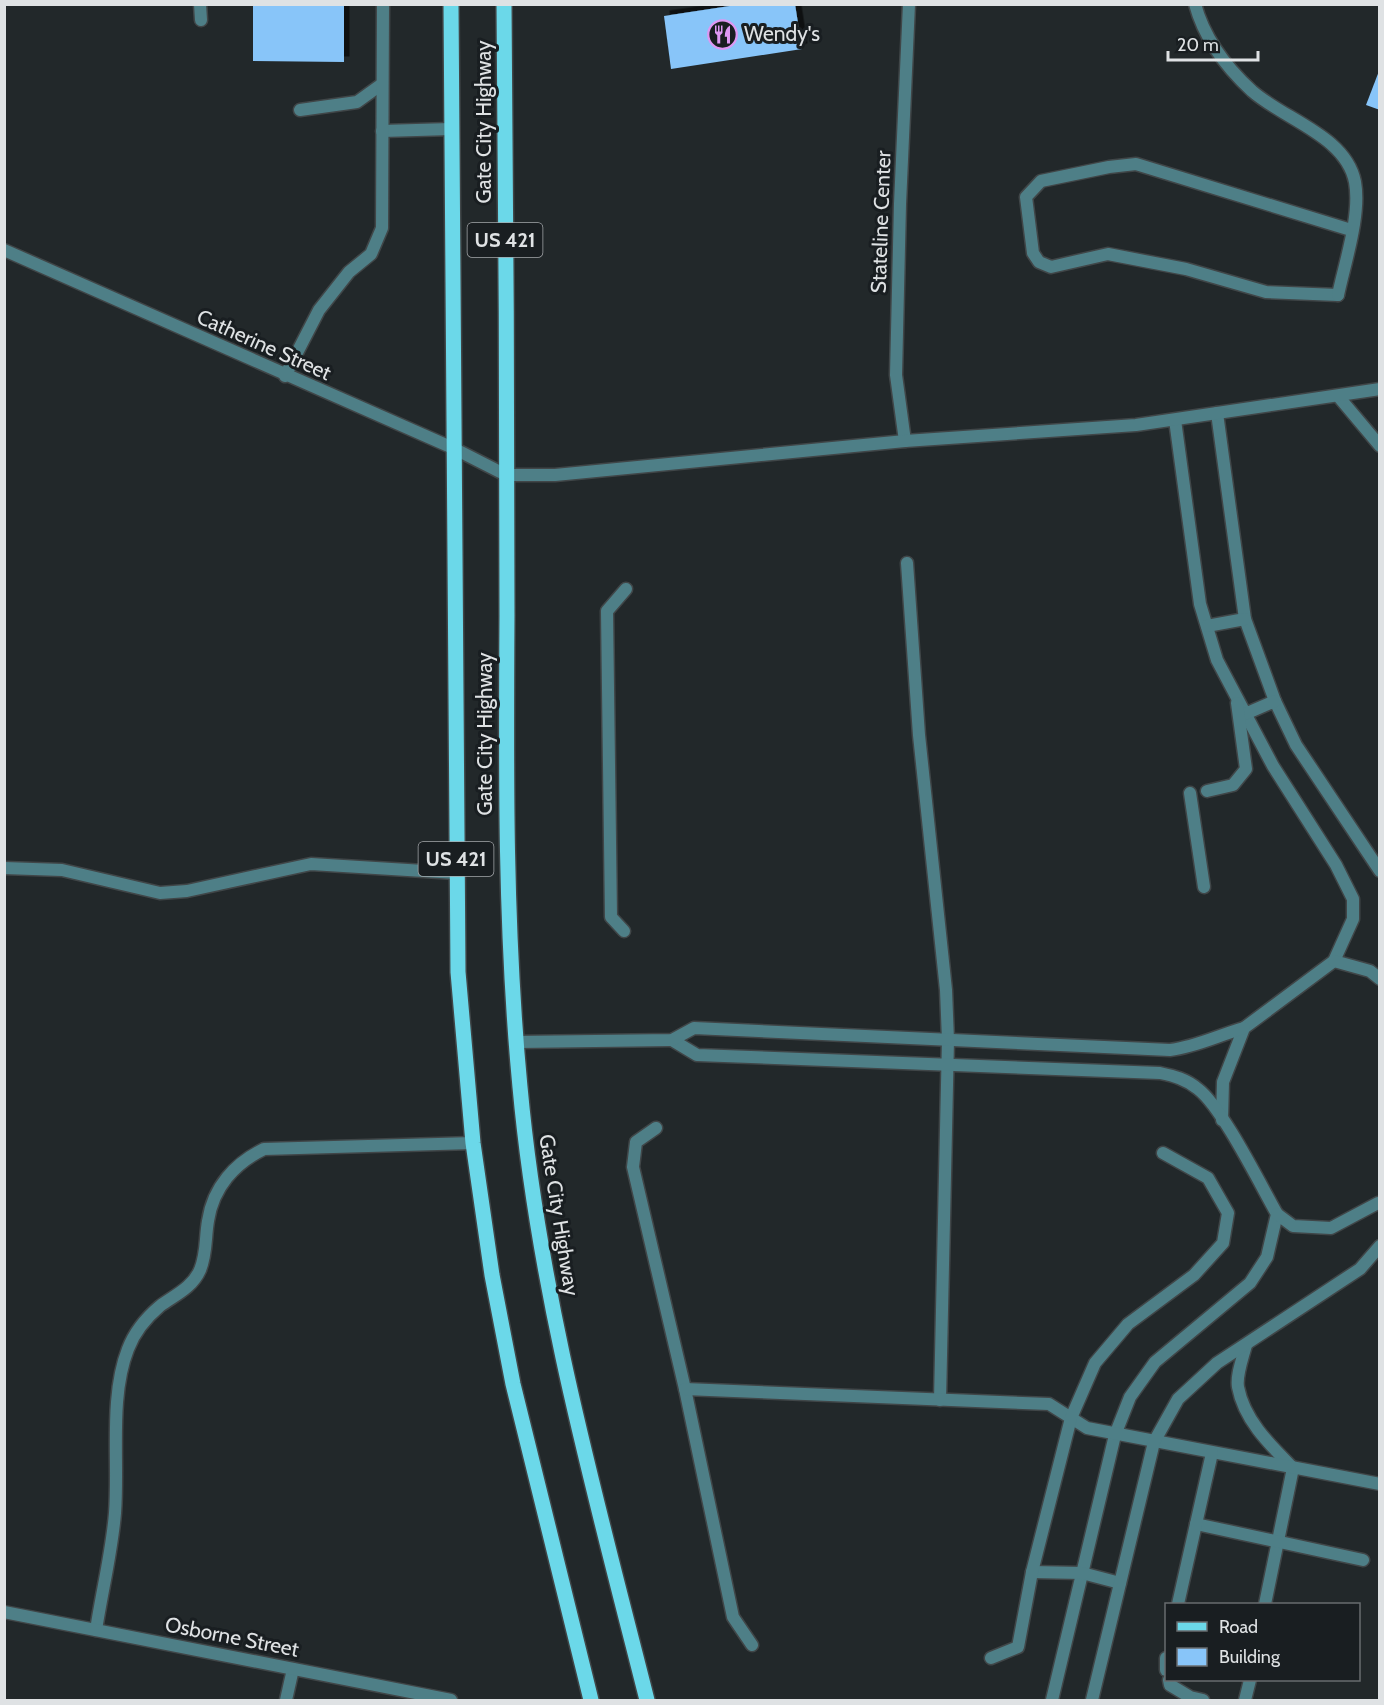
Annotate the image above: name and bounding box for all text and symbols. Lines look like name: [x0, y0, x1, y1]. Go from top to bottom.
restaurant icon: Wendy's: [707, 18, 739, 50]
place label: Wendy's: [744, 21, 820, 46]
scale bar: [1168, 24, 1258, 62]
text: 20 m: [1177, 34, 1219, 56]
street label: Gate City Highway: [471, 40, 496, 204]
street label: Stateline Center: [866, 150, 895, 294]
road number: US 421: [468, 223, 542, 257]
street label: Catherine Street: [193, 304, 335, 385]
street label: Gate City Highway: [472, 652, 497, 816]
road number: US 421: [418, 842, 494, 876]
street label: Gate City Highway: [534, 1132, 585, 1298]
legend: [1165, 1603, 1360, 1681]
street label: Osborne Street: [163, 1611, 301, 1662]
text: Road: [1219, 1616, 1258, 1638]
text: Building: [1219, 1646, 1281, 1668]

